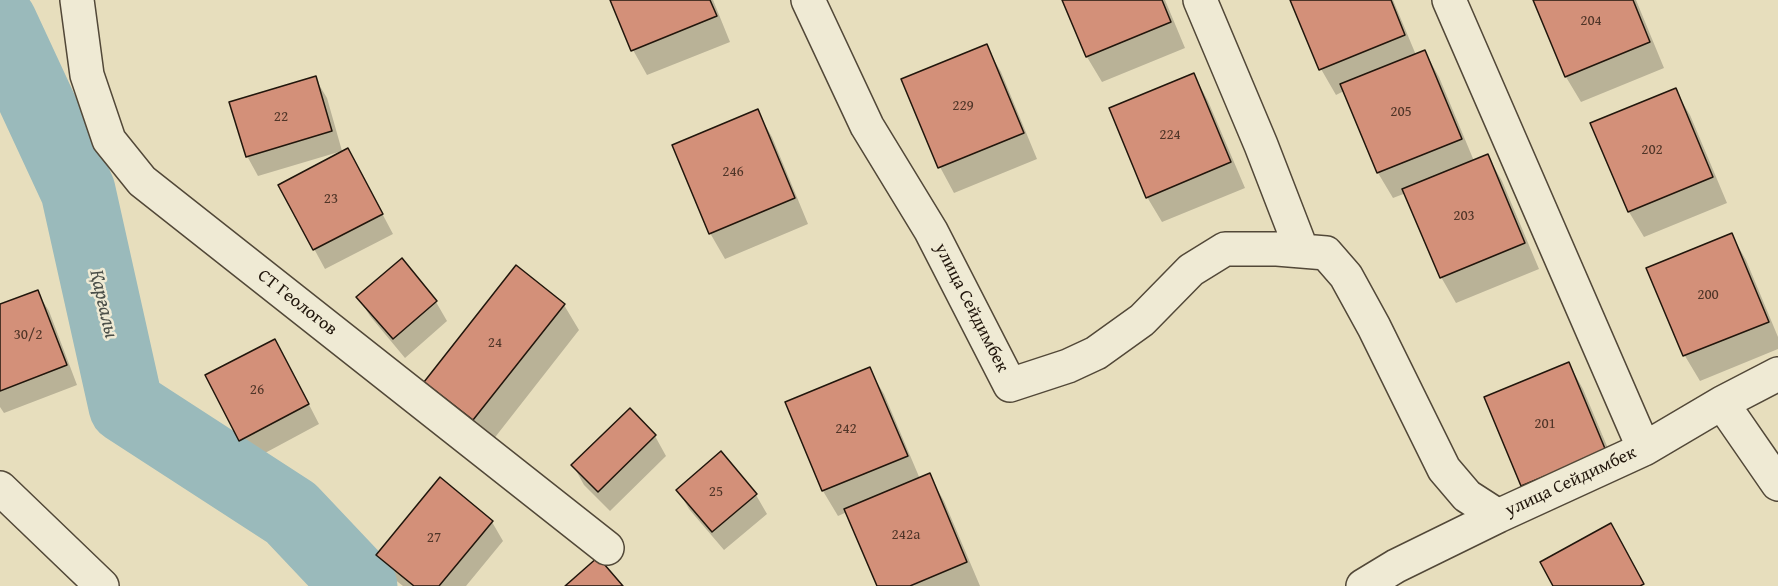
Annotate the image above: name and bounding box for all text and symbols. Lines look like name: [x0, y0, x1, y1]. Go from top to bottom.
house number: 204: [1580, 12, 1602, 30]
house number: 229: [952, 97, 974, 115]
house number: 205: [1390, 103, 1412, 121]
house number: 22: [274, 108, 288, 126]
house number: 224: [1159, 126, 1181, 144]
house number: 202: [1641, 141, 1663, 159]
house number: 246: [722, 163, 744, 181]
house number: 23: [324, 190, 338, 208]
house number: 203: [1453, 207, 1475, 225]
street label: улица Сейдимбек: [929, 240, 1013, 376]
street label: СТ Геологов: [253, 265, 341, 341]
water label: Қарғалы: [83, 267, 123, 341]
house number: 200: [1697, 286, 1719, 304]
house number: 30/2: [14, 326, 42, 344]
house number: 24: [488, 334, 502, 352]
house number: 26: [250, 381, 264, 399]
house number: 201: [1534, 415, 1556, 433]
house number: 242: [835, 420, 857, 438]
street label: улица Сейдимбек: [1502, 442, 1640, 522]
house number: 25: [709, 483, 723, 501]
house number: 242а: [892, 526, 920, 544]
house number: 27: [427, 529, 441, 547]

